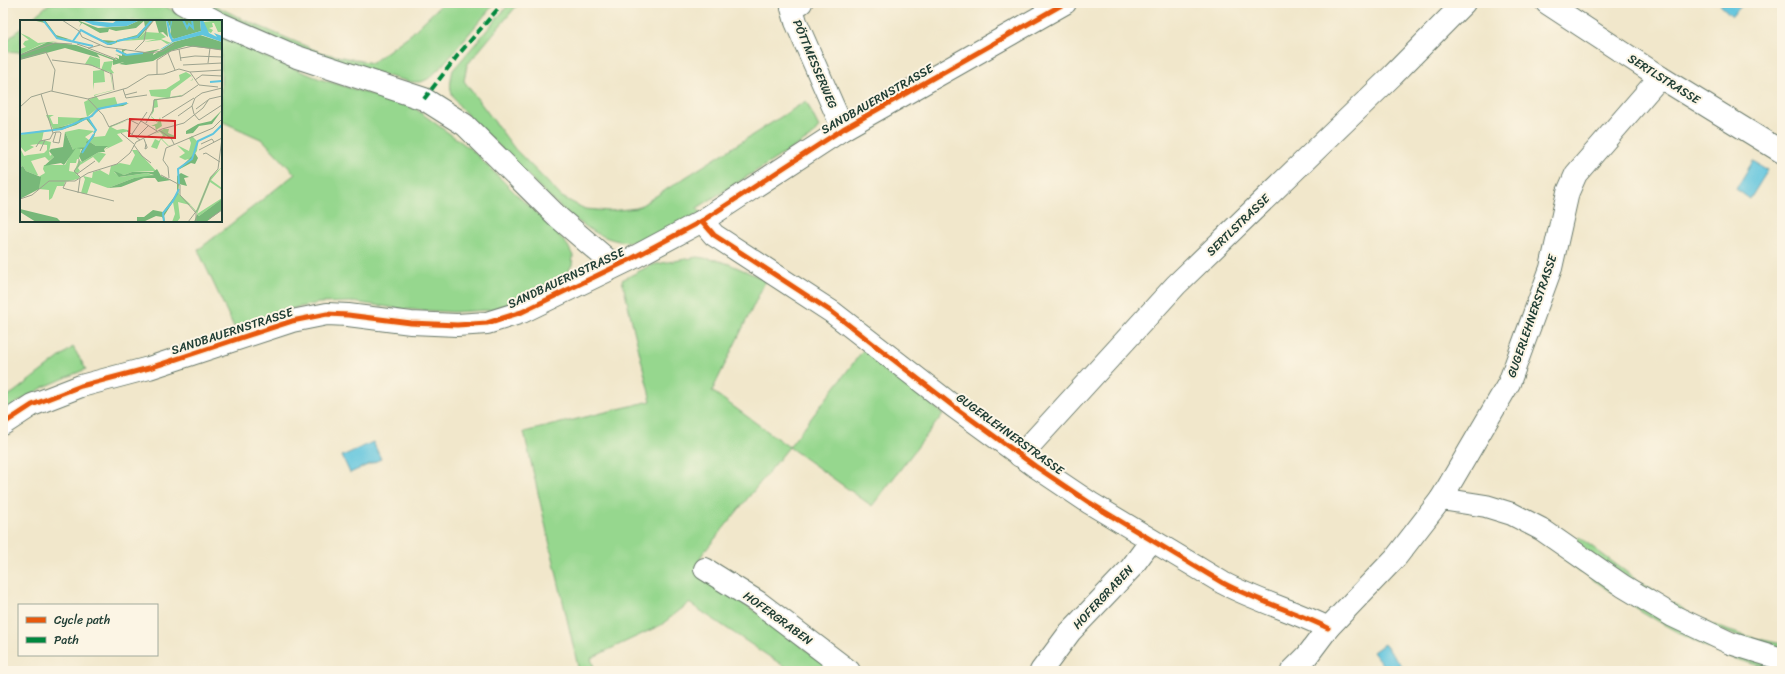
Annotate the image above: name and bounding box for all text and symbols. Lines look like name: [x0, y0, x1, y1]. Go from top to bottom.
street label: PÖTTMESSERWEG: [786, 16, 844, 112]
inset map: [20, 20, 222, 222]
street label: SERTLSTRASSE: [1623, 48, 1706, 111]
street label: SANDBAUERNSTRASSE: [817, 57, 939, 140]
street label: SERTLSTRASSE: [1201, 188, 1276, 261]
street label: SANDBAUERNSTRASSE: [504, 241, 629, 315]
street label: GUGERLEHNERSTRASSE: [1501, 250, 1564, 381]
street label: SANDBAUERNSTRASSE: [168, 301, 297, 361]
street label: GUGERLEHNERSTRASSE: [951, 387, 1070, 482]
street label: HOFERGRABEN: [1067, 559, 1139, 634]
street label: HOFERGRABEN: [738, 585, 818, 651]
legend: [18, 604, 158, 656]
text: Cycle path: [54, 609, 110, 631]
text: Path: [54, 629, 79, 651]

